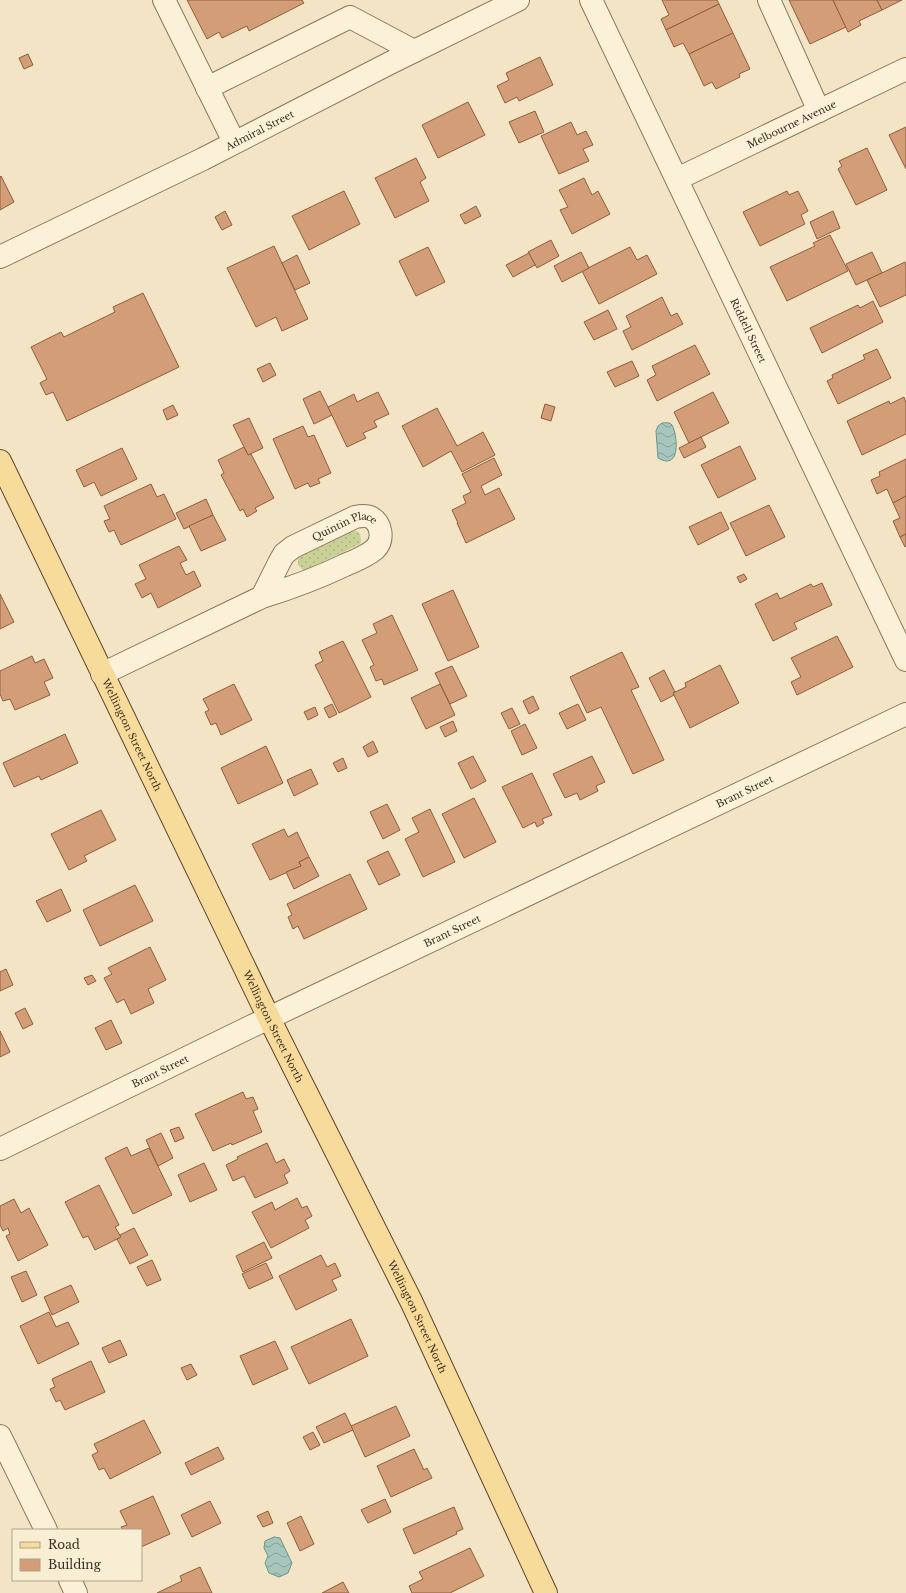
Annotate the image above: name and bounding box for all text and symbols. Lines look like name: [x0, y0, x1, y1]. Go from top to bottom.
street label: Melbourne Avenue: [745, 97, 839, 151]
street label: Admiral Street: [223, 107, 296, 154]
street label: Riddell Street: [727, 296, 769, 365]
street label: Quintin Place: [310, 510, 380, 544]
street label: Wellington Street North: [99, 676, 164, 793]
street label: Brant Street: [714, 772, 775, 811]
street label: Brant Street: [422, 912, 483, 950]
street label: Wellington Street North: [240, 967, 306, 1085]
street label: Brant Street: [130, 1052, 191, 1091]
street label: Wellington Street North: [384, 1257, 449, 1375]
legend: [12, 1529, 142, 1581]
text: Road: [48, 1537, 80, 1552]
text: Building: [48, 1557, 102, 1572]

